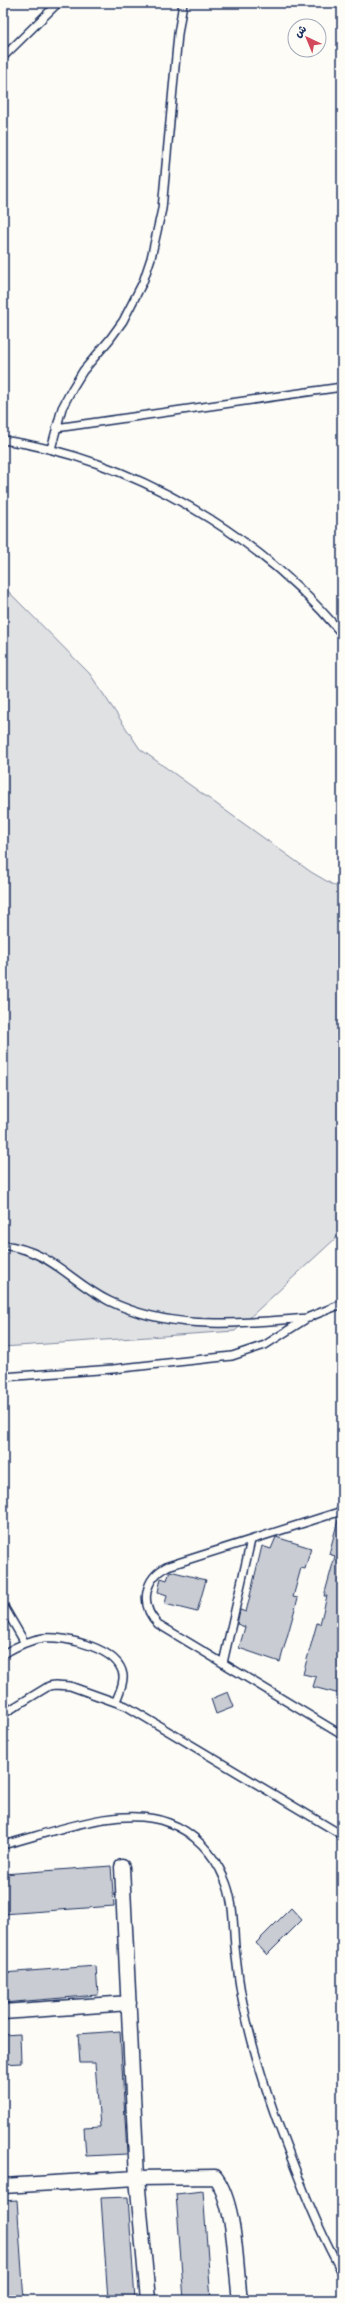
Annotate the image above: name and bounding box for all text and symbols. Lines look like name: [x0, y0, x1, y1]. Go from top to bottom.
north arrow: [287, 18, 327, 58]
text: ش: [289, 20, 310, 41]

